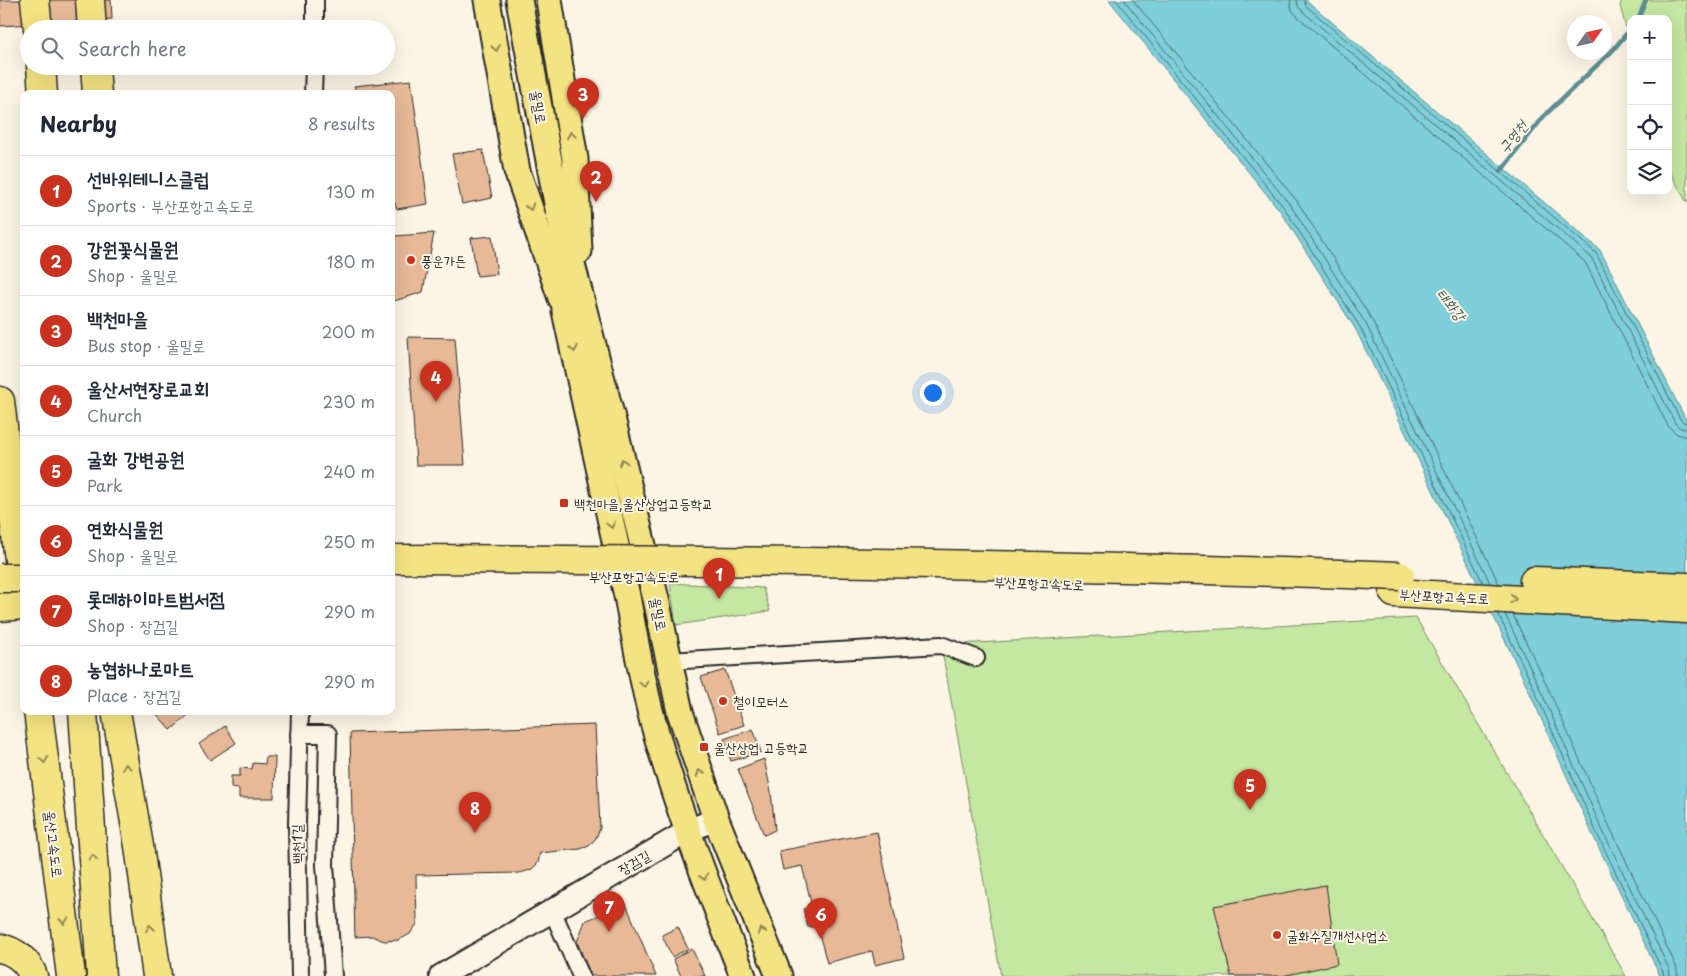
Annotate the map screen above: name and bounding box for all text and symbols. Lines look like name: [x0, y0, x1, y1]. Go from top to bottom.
north arrow: [1567, 15, 1612, 60]
map controls: [1627, 15, 1672, 195]
button: +: [1627, 15, 1672, 60]
search box: [20, 20, 395, 75]
icon: search: [38, 34, 66, 62]
text: Search here: [78, 34, 187, 62]
one-way arrow: [490, 44, 500, 52]
button: −: [1627, 60, 1672, 105]
pin: 3: [567, 78, 599, 119]
street label: 울밀로: [526, 89, 552, 125]
button: locate: [1627, 105, 1672, 150]
text: Nearby: [40, 107, 117, 139]
text: 8 results: [308, 111, 375, 135]
water label: 구영천: [1492, 113, 1534, 157]
one-way arrow: [566, 130, 576, 139]
button: layers: [1627, 150, 1672, 195]
pin: 2: [580, 161, 612, 202]
text: 선바위테니스클럽: [87, 164, 209, 192]
text: 1: [52, 179, 60, 203]
text: 130 m: [327, 179, 375, 203]
text: Sports · 부산포항고속도로: [87, 193, 254, 217]
one-way arrow: [524, 202, 534, 210]
text: 강원꽃식물원: [87, 234, 179, 262]
text: 2: [50, 249, 62, 273]
text: 180 m: [327, 249, 375, 273]
place label: 풍운가든: [421, 250, 466, 271]
marker: 풍운가든: [405, 254, 417, 266]
text: Shop · 울밀로: [87, 263, 178, 287]
water label: 태화강: [1432, 283, 1474, 327]
text: 백천마을: [87, 304, 148, 332]
text: 3: [51, 319, 61, 343]
text: 200 m: [322, 319, 375, 343]
text: Bus stop · 울밀로: [87, 333, 205, 357]
one-way arrow: [568, 345, 578, 354]
pin: 4: [420, 361, 452, 402]
text: 울산서현장로교회: [87, 374, 209, 402]
your location: [920, 380, 946, 406]
text: 4: [51, 389, 61, 413]
text: 230 m: [323, 389, 375, 413]
text: Church: [87, 403, 142, 427]
text: 굴화 강변공원: [87, 444, 185, 472]
one-way arrow: [618, 458, 629, 467]
text: 5: [51, 459, 61, 483]
text: 240 m: [323, 459, 375, 483]
text: Park: [87, 473, 123, 497]
place label: 백천마을,울산상업고등학교: [574, 493, 713, 514]
marker: 백천마을,울산상업고등학교: [558, 497, 570, 509]
text: 연화식물원: [87, 514, 163, 542]
one-way arrow: [605, 521, 616, 530]
text: 6: [50, 529, 62, 553]
text: 250 m: [324, 529, 375, 553]
text: Shop · 울밀로: [87, 543, 178, 567]
pin: 1: [703, 558, 735, 599]
street label: 부산포항고속도로: [589, 566, 679, 587]
street label: 부산포항고속도로: [994, 571, 1084, 595]
street label: 부산포항고속도로: [1398, 583, 1490, 609]
text: 롯데하이마트범서점: [87, 584, 225, 612]
one-way arrow: [1509, 594, 1517, 604]
street label: 울밀로: [645, 595, 673, 633]
text: 7: [51, 599, 61, 623]
text: 290 m: [324, 599, 375, 623]
text: Shop · 장검길: [87, 613, 178, 637]
text: 농협하나로마트: [87, 654, 194, 682]
text: 8: [51, 669, 61, 693]
text: 290 m: [324, 669, 375, 693]
one-way arrow: [638, 680, 649, 689]
text: Place · 장검길: [87, 683, 181, 707]
place label: 철이모터스: [733, 691, 789, 712]
marker: 철이모터스: [717, 695, 729, 707]
place label: 울산상업 고등학교: [714, 737, 809, 758]
marker: 울산상업 고등학교: [698, 741, 710, 753]
one-way arrow: [38, 755, 48, 764]
one-way arrow: [122, 763, 132, 771]
one-way arrow: [696, 769, 706, 777]
pin: 5: [1234, 769, 1266, 810]
pin: 8: [459, 792, 491, 833]
street label: 울산고속도로: [39, 809, 69, 879]
street label: 백천1길: [286, 823, 308, 864]
street label: 장검길: [614, 844, 655, 880]
one-way arrow: [88, 853, 99, 861]
one-way arrow: [698, 872, 708, 880]
pin: 7: [593, 891, 625, 932]
pin: 6: [805, 898, 837, 939]
one-way arrow: [58, 917, 69, 925]
one-way arrow: [145, 923, 156, 931]
place label: 굴화수질개선사업소: [1287, 925, 1388, 946]
one-way arrow: [757, 927, 767, 936]
marker: 굴화수질개선사업소: [1271, 929, 1283, 941]

